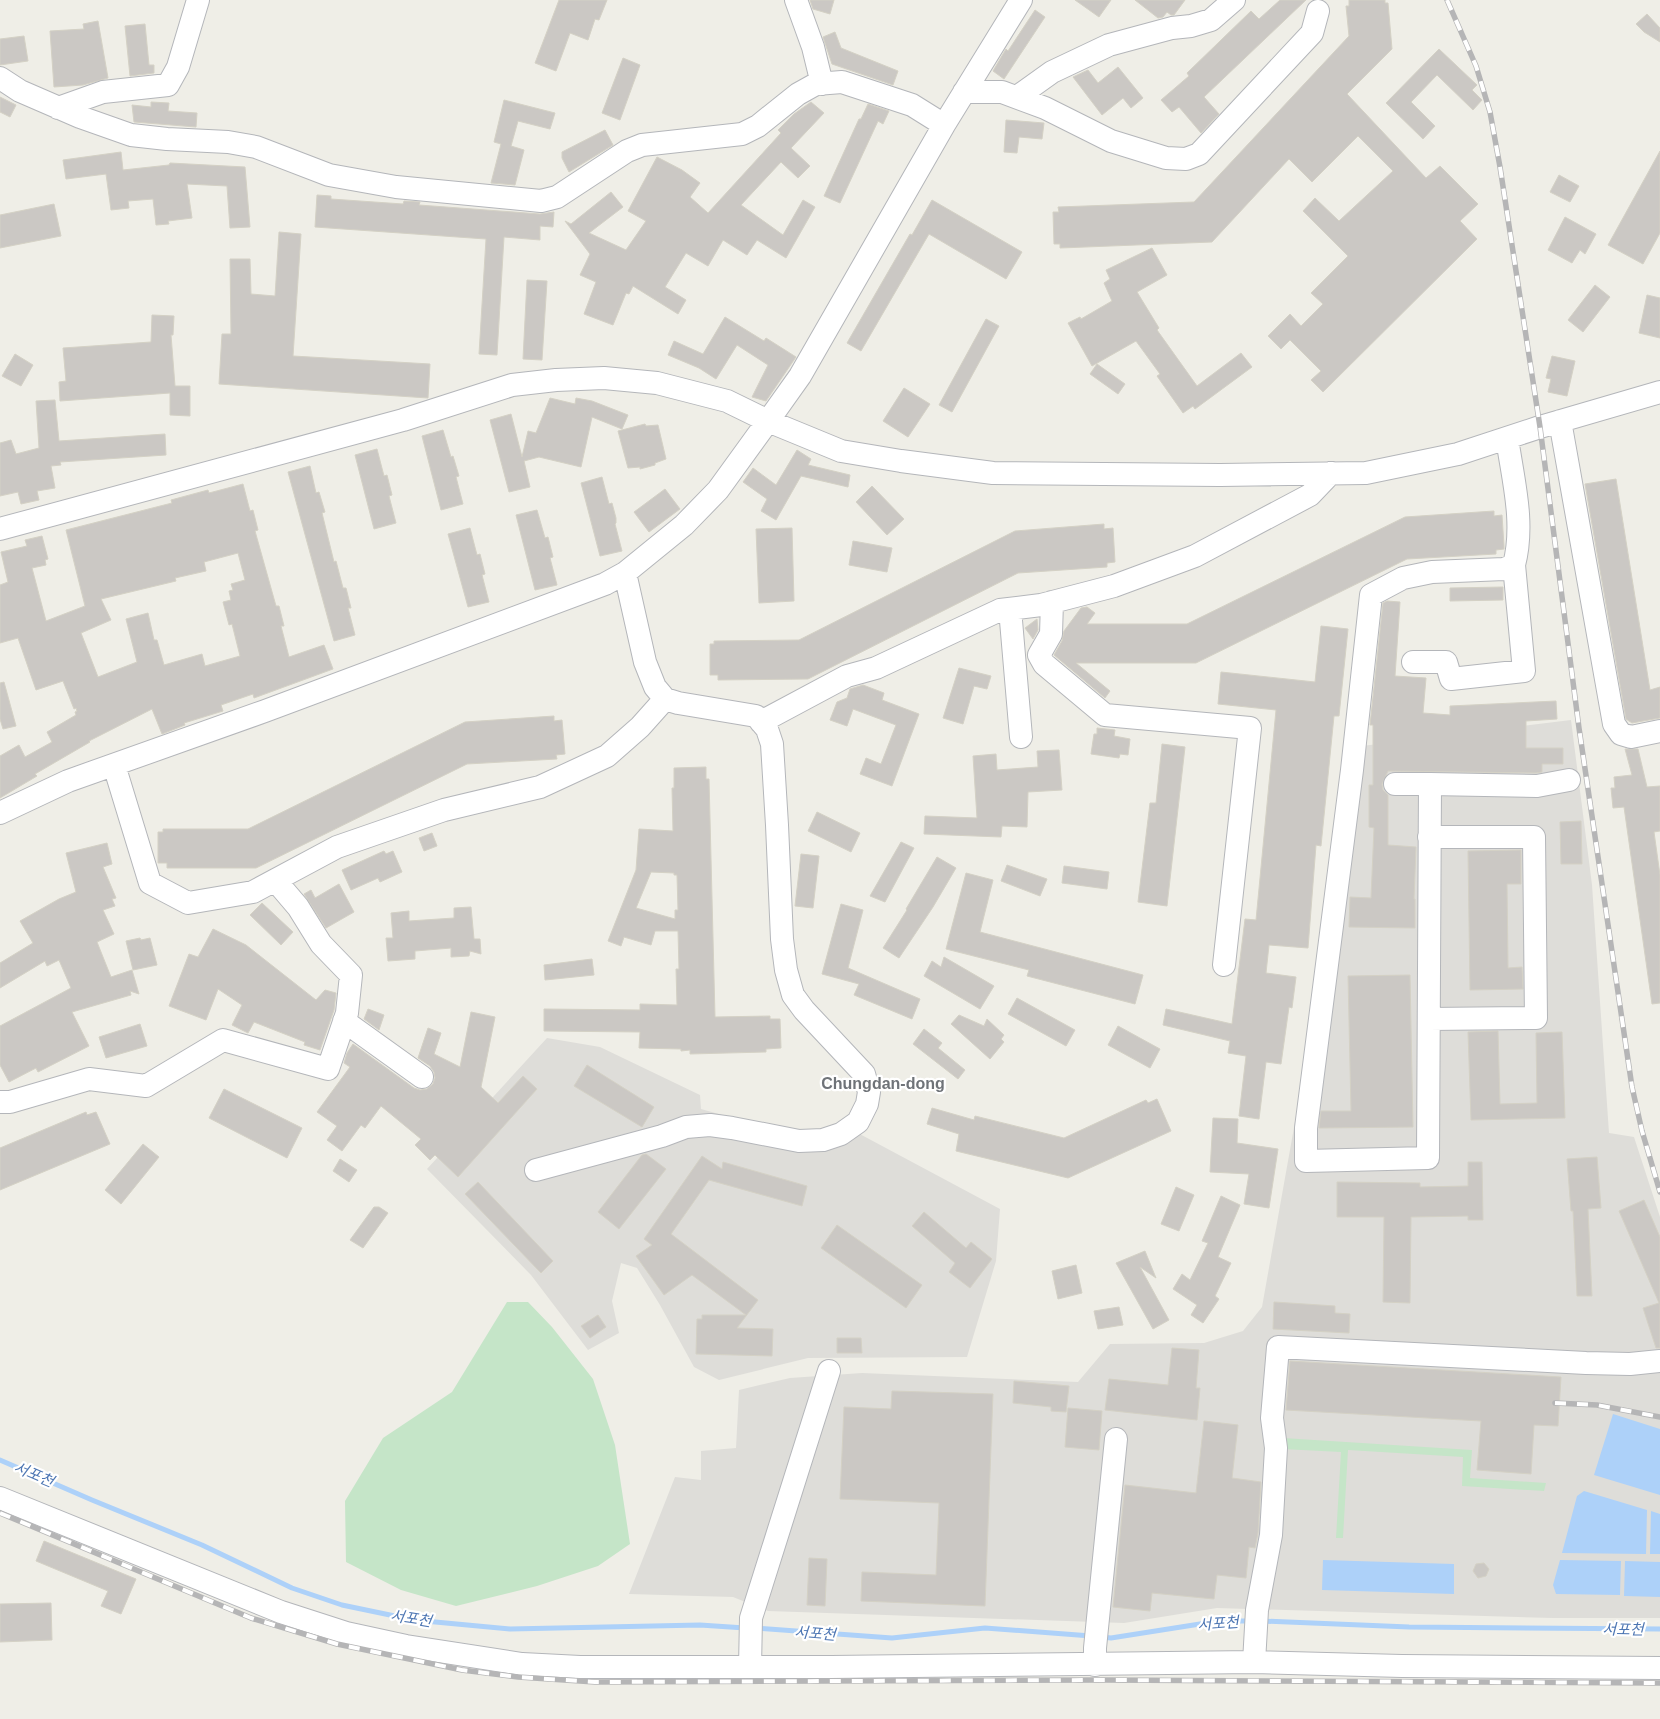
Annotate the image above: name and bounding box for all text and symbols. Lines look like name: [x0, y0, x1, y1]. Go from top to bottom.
district label: Chungdan-dong: [821, 1075, 945, 1092]
water label: 서포천: [12, 1458, 58, 1491]
water label: 서포천: [389, 1606, 435, 1630]
water label: 서포천: [1197, 1613, 1241, 1633]
water label: 서포천: [1602, 1620, 1646, 1638]
water label: 서포천: [794, 1623, 838, 1643]

